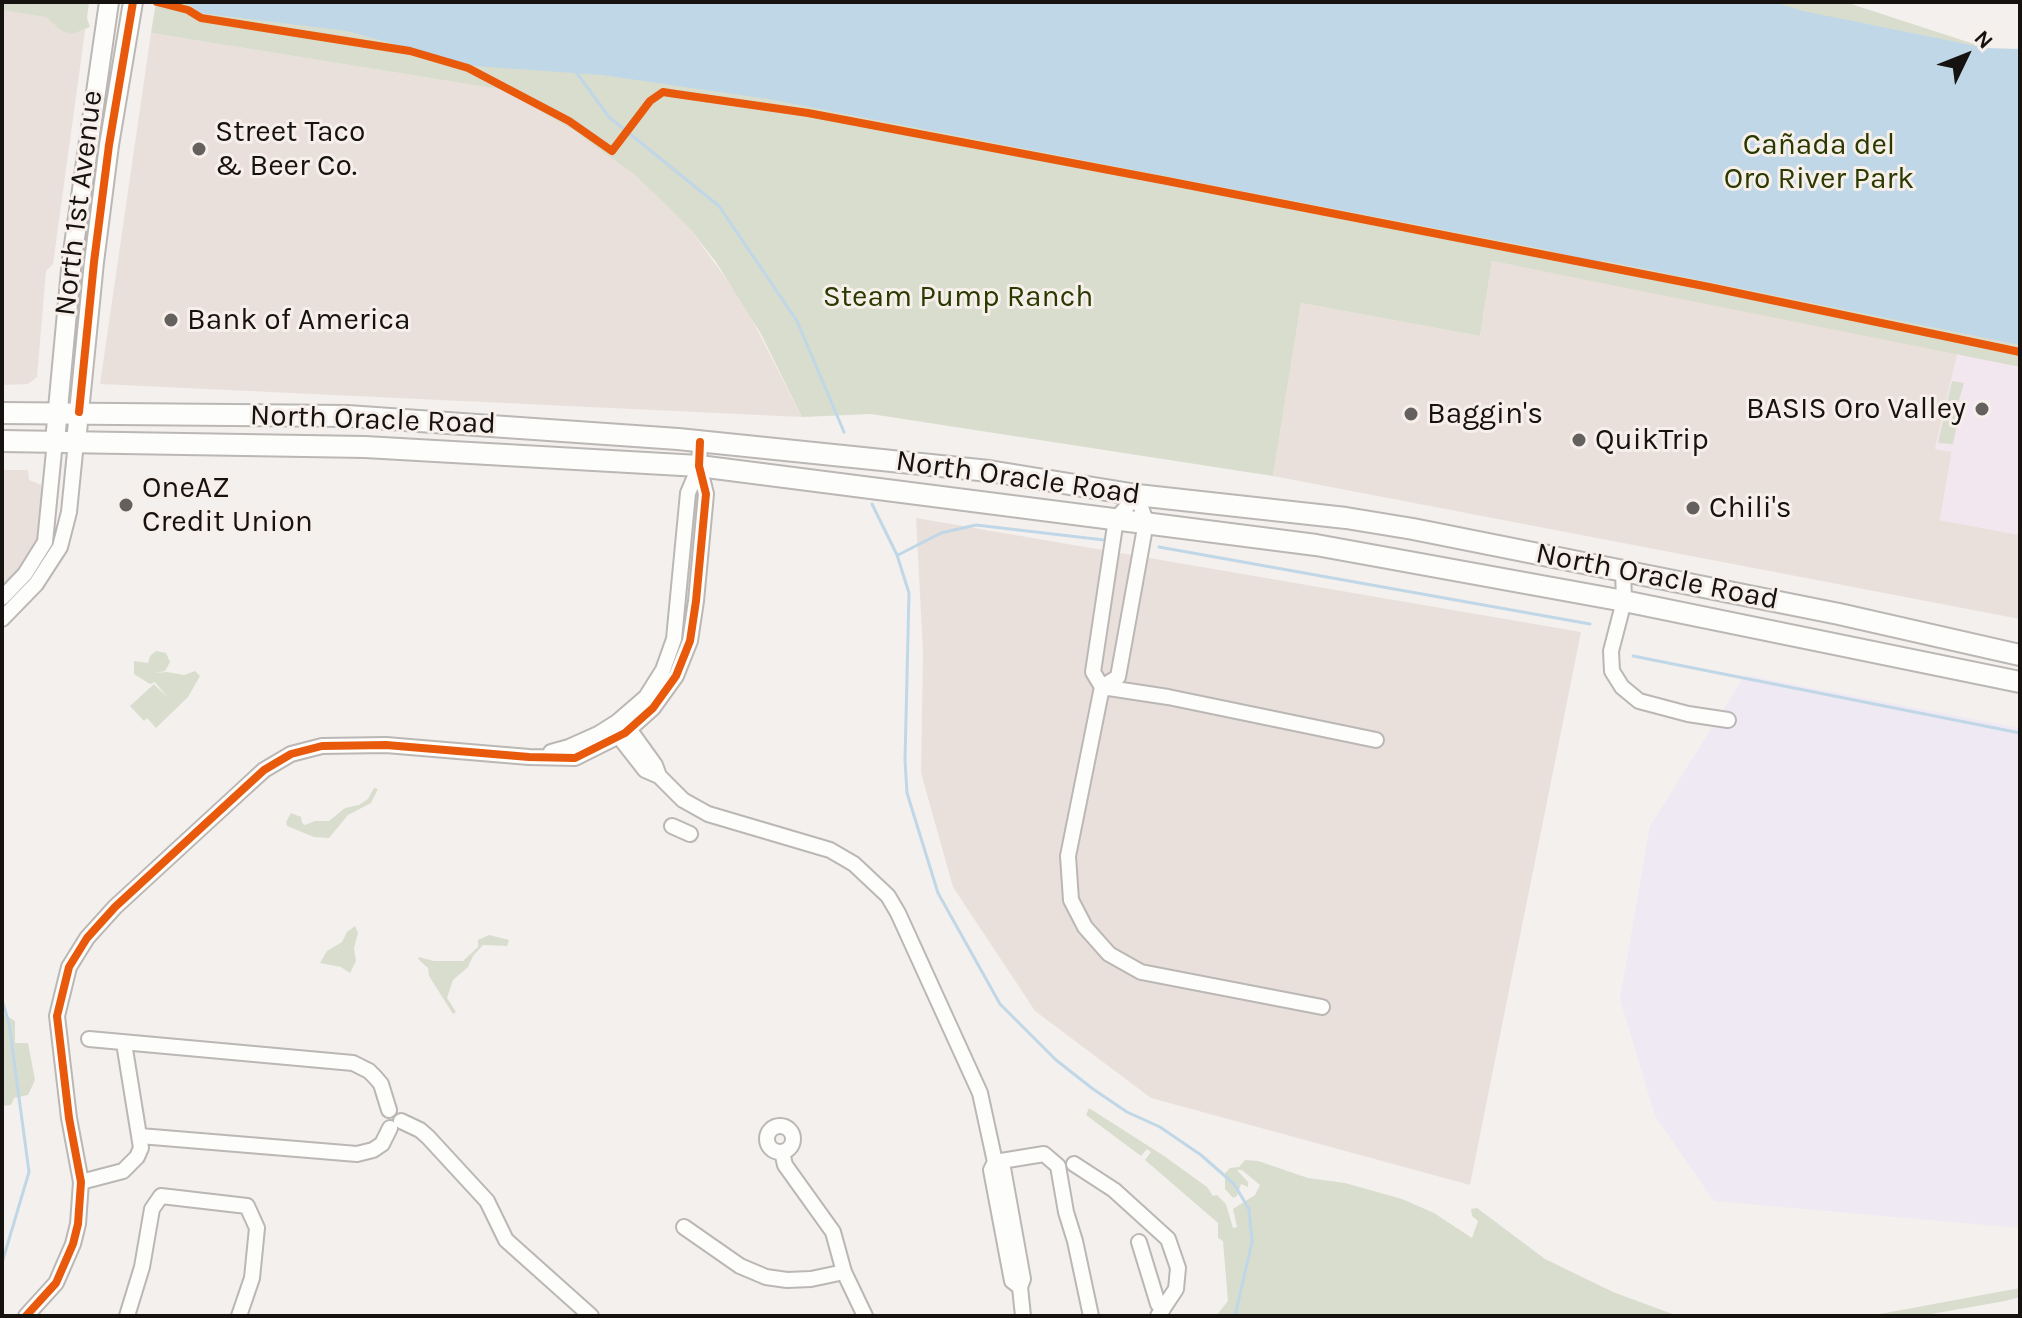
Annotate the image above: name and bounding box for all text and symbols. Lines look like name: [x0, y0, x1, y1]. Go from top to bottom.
north arrow: [1926, 16, 2006, 96]
text: N: [1969, 25, 1998, 54]
street label: North 1st Avenue: [47, 88, 111, 318]
place label: Street Taco & Beer Co.: [215, 114, 365, 184]
park label: Cañada del Oro River Park: [1724, 127, 1914, 198]
marker: Street Taco & Beer Co.: [190, 140, 208, 158]
park label: Steam Pump Ranch: [823, 279, 1093, 315]
place label: Bank of America: [187, 302, 411, 338]
marker: Bank of America: [162, 311, 180, 329]
place label: BASIS Oro Valley: [1746, 391, 1966, 427]
place label: Baggin's: [1427, 396, 1543, 432]
street label: North Oracle Road: [249, 398, 497, 442]
marker: BASIS Oro Valley: [1973, 400, 1991, 418]
marker: Baggin's: [1402, 405, 1420, 423]
place label: QuikTrip: [1595, 422, 1709, 458]
marker: QuikTrip: [1570, 431, 1588, 449]
street label: North Oracle Road: [893, 443, 1143, 513]
place label: OneAZ Credit Union: [142, 470, 313, 540]
place label: Chili's: [1709, 490, 1792, 526]
marker: OneAZ Credit Union: [117, 496, 135, 514]
marker: Chili's: [1684, 499, 1702, 517]
street label: North Oracle Road: [1533, 536, 1781, 618]

